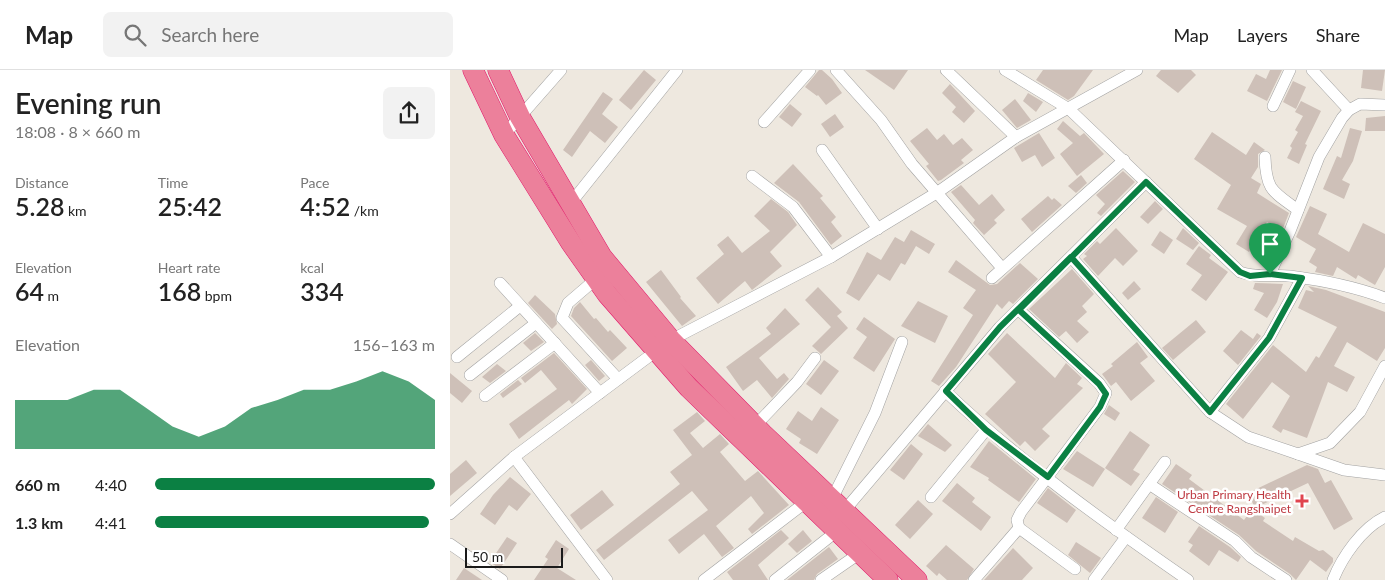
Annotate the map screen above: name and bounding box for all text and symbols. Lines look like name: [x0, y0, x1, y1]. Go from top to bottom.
search box: [103, 12, 453, 57]
text: Map: [25, 20, 73, 49]
icon: search: [121, 21, 149, 49]
text: Search here: [161, 23, 259, 46]
text: Map: [1173, 24, 1209, 46]
text: Layers: [1237, 24, 1288, 46]
text: Share: [1316, 24, 1360, 46]
text: Evening run: [15, 86, 161, 120]
button: share: [383, 87, 435, 139]
text: 18:08 · 8 × 660 m: [15, 122, 140, 141]
text: Distance: [15, 174, 69, 191]
text: Time: [158, 174, 188, 191]
text: Pace: [300, 174, 329, 191]
text: 5.28: [15, 191, 64, 221]
text: 25:42: [158, 191, 222, 221]
text: 4:52: [300, 191, 350, 221]
text: km: [64, 202, 87, 219]
text: /km: [350, 202, 379, 219]
pin: [1249, 223, 1291, 274]
icon: arrive: [1256, 230, 1284, 258]
text: Elevation: [15, 259, 72, 276]
text: Heart rate: [158, 259, 220, 276]
text: kcal: [300, 259, 324, 276]
text: 64: [15, 276, 44, 306]
text: 168: [158, 276, 201, 306]
text: 334: [300, 276, 344, 306]
text: m: [44, 287, 59, 304]
text: bpm: [201, 287, 232, 304]
text: Elevation: [15, 335, 80, 354]
text: 156–163 m: [353, 335, 435, 354]
text: 660 m: [15, 475, 60, 494]
text: 4:40: [95, 475, 127, 494]
place label: Urban Primary Health Centre Rangshaipet: [1177, 487, 1292, 516]
marker: Urban Primary Health Centre Rangshaipet: [1295, 494, 1309, 508]
text: 1.3 km: [15, 513, 63, 532]
text: 4:41: [95, 513, 127, 532]
scale bar: [465, 545, 562, 568]
text: 50 m: [472, 548, 503, 565]

